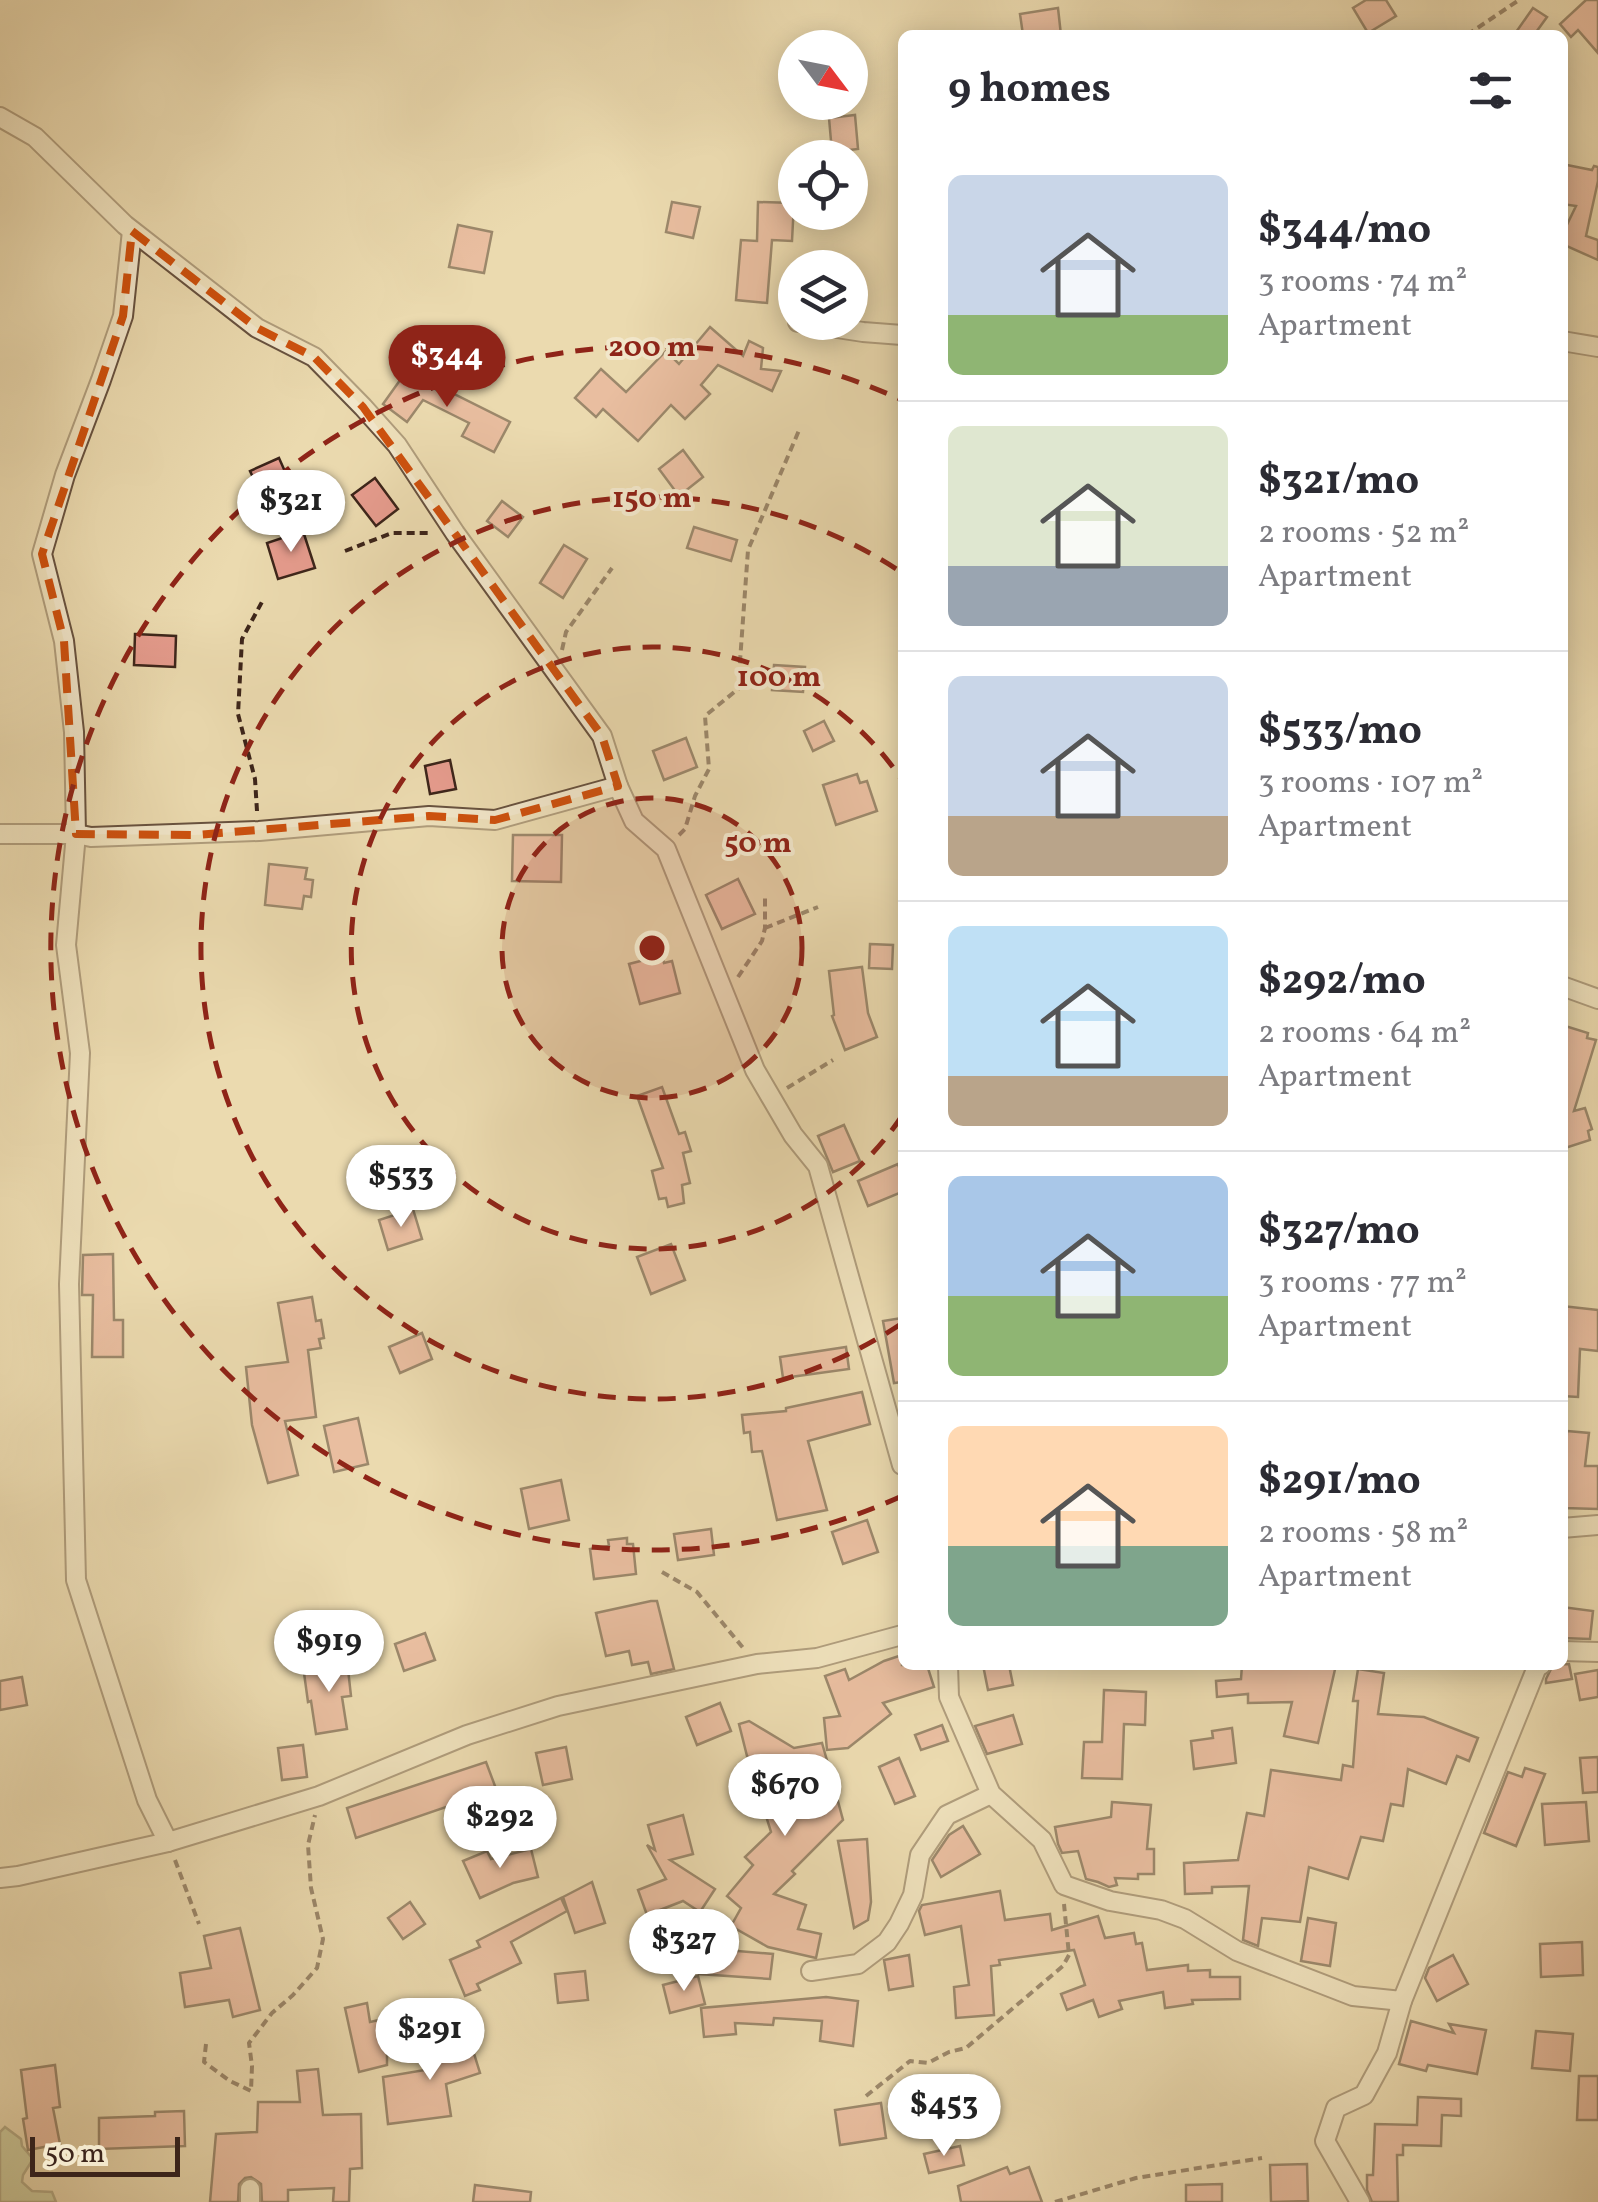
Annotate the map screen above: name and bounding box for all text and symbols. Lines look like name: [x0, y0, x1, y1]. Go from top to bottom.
north arrow: [778, 30, 868, 120]
map controls: [778, 30, 868, 340]
text: 9 homes: [948, 61, 1111, 120]
icon: filters: [1463, 63, 1518, 118]
button: locate: [778, 140, 868, 230]
text: $344/mo: [1258, 202, 1431, 261]
icon: home: [1028, 215, 1148, 335]
button: layers: [778, 250, 868, 340]
text: 3 rooms · 74 m²: [1258, 261, 1467, 305]
text: Apartment: [1258, 305, 1412, 349]
pin: $344: [388, 325, 506, 410]
text: 200 m: [608, 327, 696, 369]
text: $344: [411, 335, 483, 379]
text: $321/mo: [1258, 453, 1419, 512]
icon: home: [1028, 466, 1148, 586]
pin: $321: [232, 470, 350, 555]
text: 150 m: [612, 478, 692, 520]
text: $321: [259, 480, 323, 524]
text: 2 rooms · 52 m²: [1258, 512, 1469, 556]
text: Apartment: [1258, 556, 1412, 600]
text: 100 m: [737, 657, 821, 699]
text: $533/mo: [1258, 703, 1422, 762]
icon: home: [1028, 716, 1148, 836]
text: 3 rooms · 107 m²: [1258, 762, 1483, 806]
text: Apartment: [1258, 806, 1412, 850]
text: 50 m: [724, 823, 792, 865]
centre of rings: [634, 930, 670, 966]
text: $292/mo: [1258, 953, 1426, 1012]
icon: home: [1028, 966, 1148, 1086]
text: 2 rooms · 64 m²: [1258, 1012, 1471, 1056]
text: Apartment: [1258, 1056, 1412, 1100]
pin: $533: [342, 1145, 460, 1230]
text: $533: [368, 1155, 434, 1199]
text: $327/mo: [1258, 1203, 1420, 1262]
icon: home: [1028, 1216, 1148, 1336]
text: 3 rooms · 77 m²: [1258, 1262, 1467, 1306]
text: Apartment: [1258, 1306, 1412, 1350]
text: $291/mo: [1258, 1453, 1421, 1512]
icon: home: [1028, 1466, 1148, 1586]
text: 2 rooms · 58 m²: [1258, 1512, 1468, 1556]
text: Apartment: [1258, 1556, 1412, 1600]
pin: $919: [270, 1610, 388, 1695]
text: $919: [296, 1620, 362, 1664]
pin: $670: [726, 1754, 844, 1839]
text: $670: [750, 1764, 820, 1808]
pin: $292: [441, 1786, 559, 1871]
text: $292: [466, 1796, 534, 1840]
pin: $327: [625, 1909, 743, 1994]
text: $327: [651, 1919, 717, 1963]
pin: $291: [371, 1998, 489, 2083]
text: $291: [398, 2008, 462, 2052]
pin: $453: [885, 2074, 1003, 2159]
text: $453: [910, 2084, 978, 2128]
scale bar: [30, 2132, 180, 2176]
text: 50 m: [45, 2135, 105, 2174]

